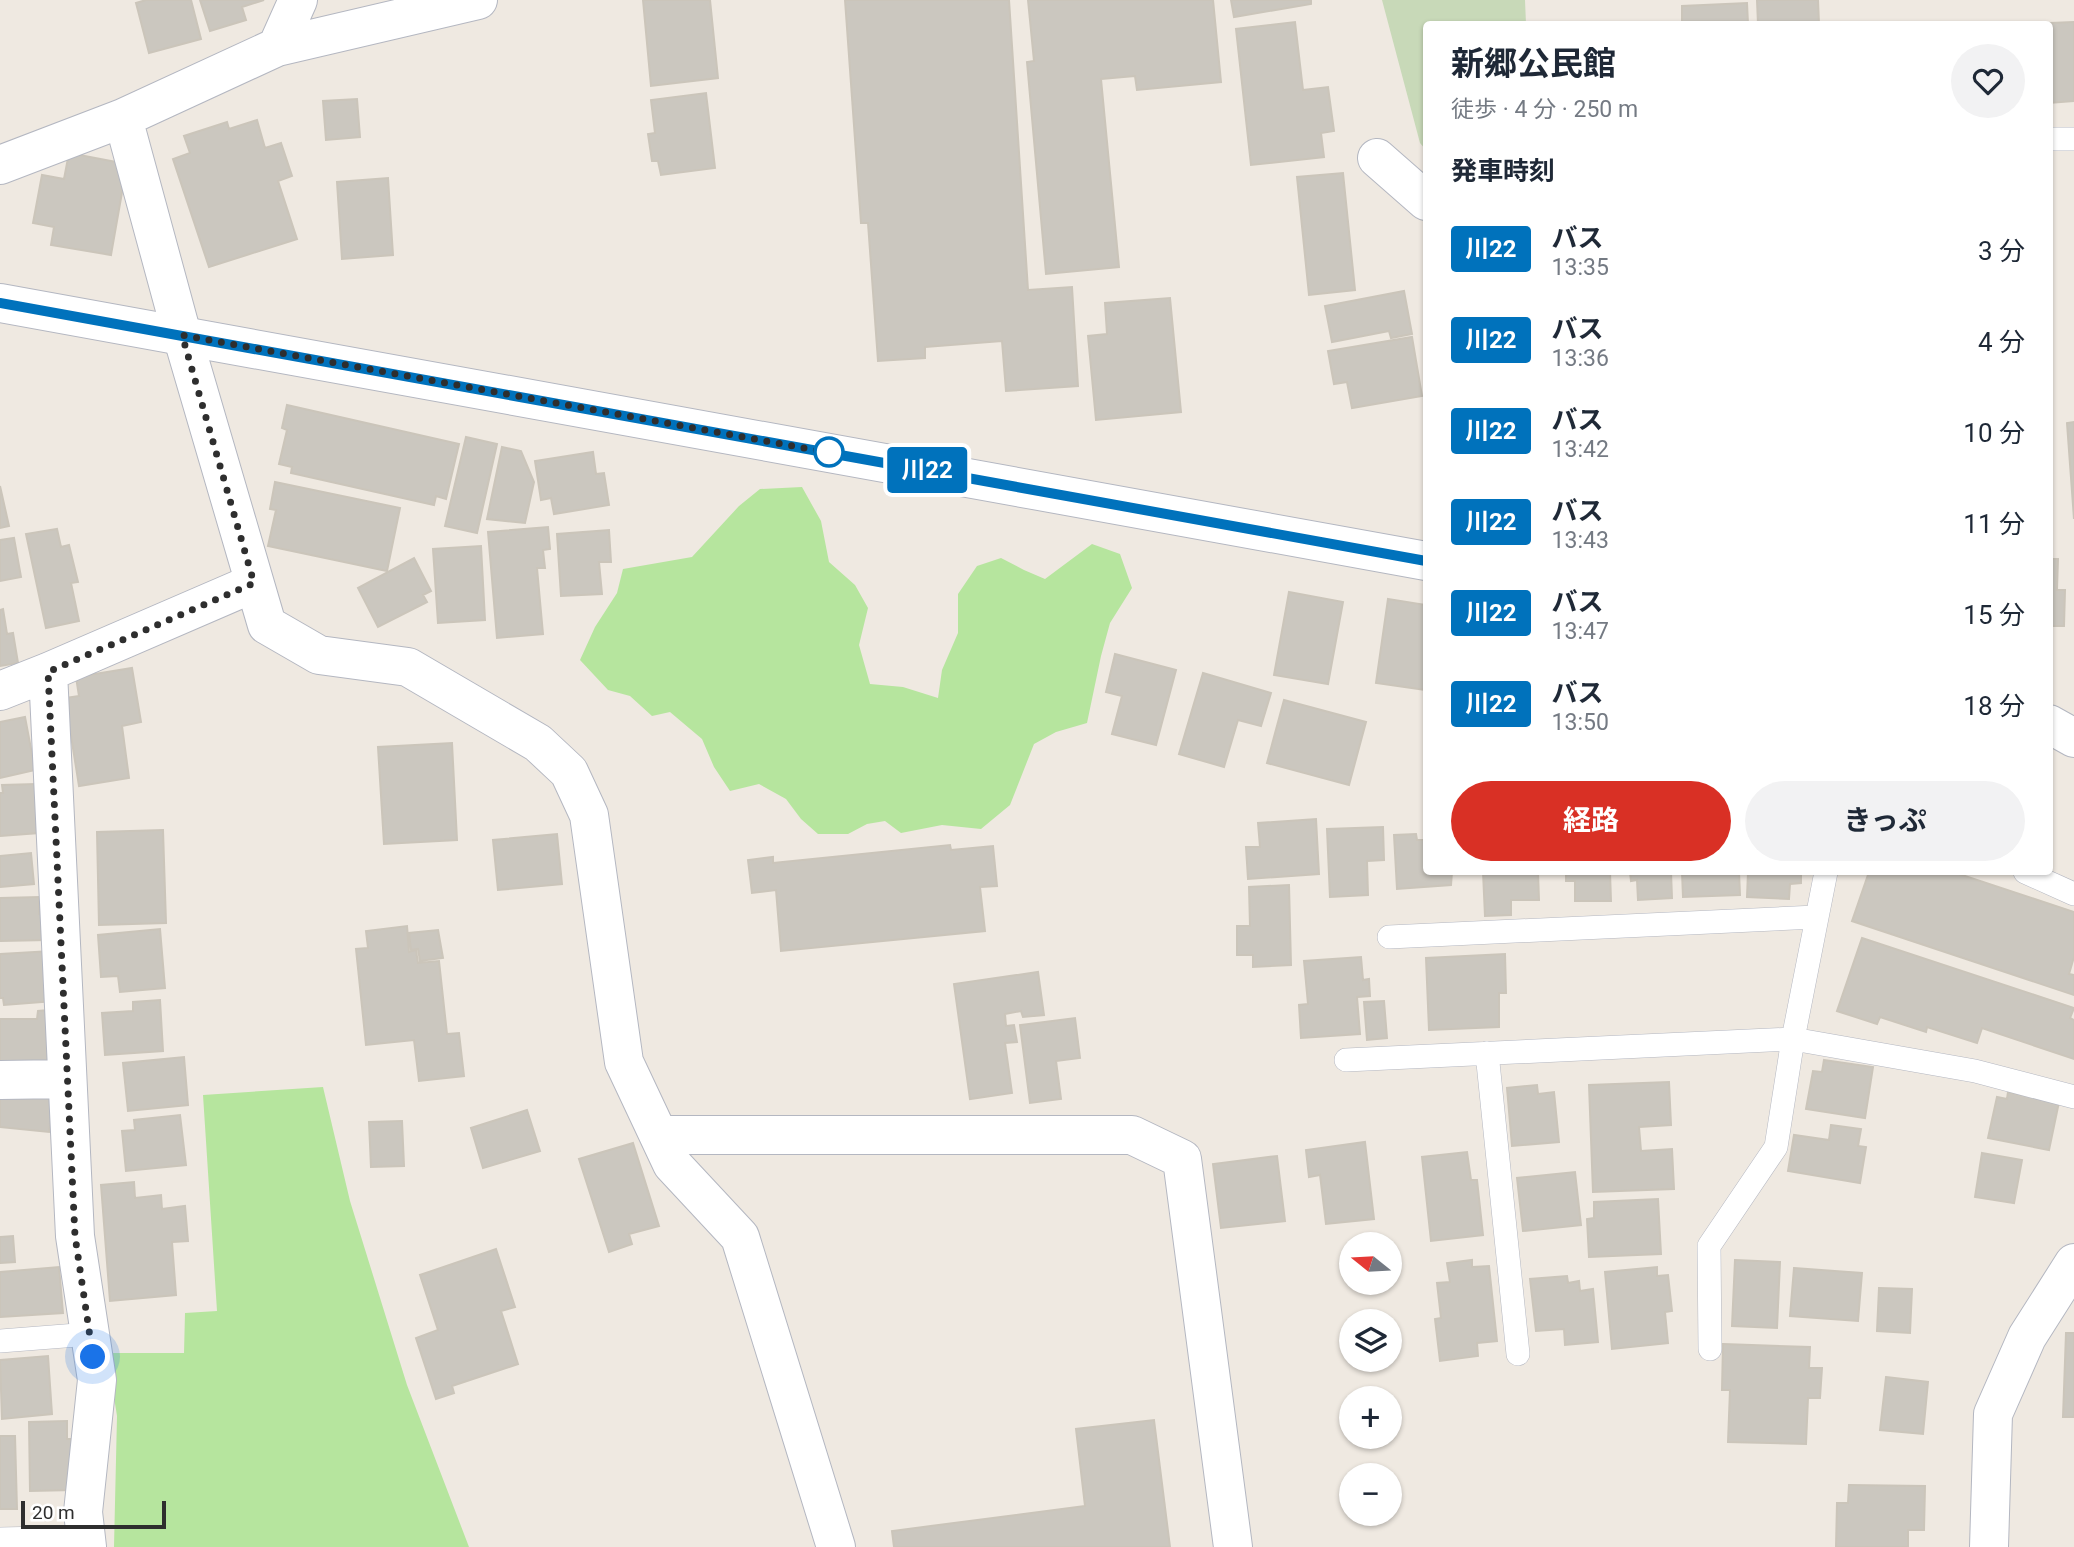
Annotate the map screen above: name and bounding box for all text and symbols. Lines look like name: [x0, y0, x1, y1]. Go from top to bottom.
text: 新郷公民館: [1451, 44, 1616, 83]
button: heart: [1951, 44, 2025, 118]
text: 徒歩 · 4 分 · 250 m: [1451, 96, 1638, 123]
text: 発車時刻: [1451, 156, 1555, 186]
text: バス: [1552, 223, 1604, 253]
text: 川22: [1465, 235, 1517, 263]
text: 3 分: [1978, 236, 2025, 266]
text: 13:35: [1552, 254, 1609, 281]
text: バス: [1552, 314, 1604, 344]
text: 川22: [1465, 326, 1517, 354]
text: 4 分: [1978, 327, 2025, 357]
text: 13:36: [1552, 345, 1609, 372]
text: バス: [1552, 405, 1604, 435]
text: 川22: [1465, 417, 1517, 445]
text: 10 分: [1963, 418, 2025, 448]
text: 13:42: [1552, 436, 1609, 463]
unlabelled marker: [814, 437, 844, 467]
line badge: 川22: [887, 447, 967, 493]
text: 川22: [901, 456, 953, 484]
text: バス: [1552, 496, 1604, 526]
text: 川22: [1465, 508, 1517, 536]
text: 11 分: [1963, 509, 2025, 539]
text: 13:43: [1552, 527, 1609, 554]
text: バス: [1552, 587, 1604, 617]
text: 川22: [1465, 599, 1517, 627]
text: 15 分: [1963, 600, 2025, 630]
text: 13:47: [1552, 618, 1609, 645]
text: バス: [1552, 678, 1604, 708]
text: 川22: [1465, 690, 1517, 718]
text: 18 分: [1963, 691, 2025, 721]
text: 13:50: [1552, 709, 1609, 736]
button: 経路: [1451, 781, 1731, 861]
button: きっぷ: [1745, 781, 2025, 861]
north arrow: [1339, 1232, 1402, 1295]
map controls: [1339, 1232, 1402, 1526]
button: layers: [1339, 1309, 1402, 1372]
your location: [75, 1339, 110, 1374]
button: +: [1339, 1386, 1402, 1449]
button: −: [1339, 1463, 1402, 1526]
scale bar: [21, 1498, 166, 1530]
text: 20 m: [32, 1501, 75, 1524]

